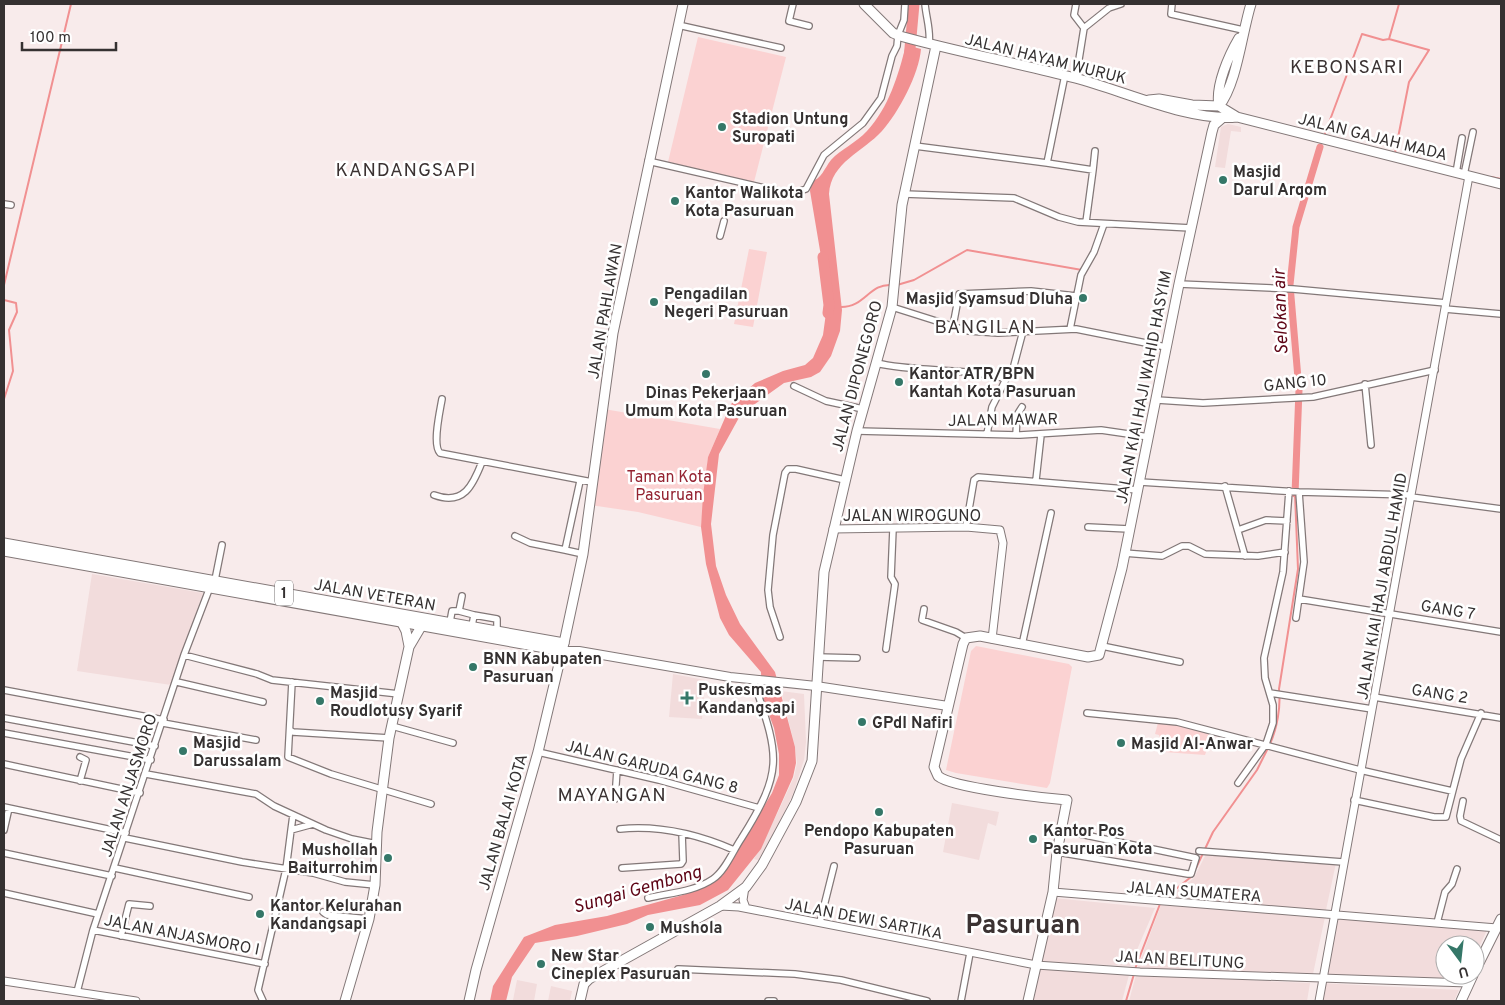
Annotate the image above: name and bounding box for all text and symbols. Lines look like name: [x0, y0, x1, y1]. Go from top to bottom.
scale bar: [22, 20, 116, 52]
text: 100 m: [30, 29, 71, 48]
street label: JALAN HAYAM WURUK: [963, 30, 1128, 90]
district label: KEBONSARI: [1290, 56, 1404, 80]
place label: Stadion Untung Suropati: [732, 110, 848, 148]
street label: JALAN GAJAH MADA: [1296, 110, 1449, 166]
marker: Stadion Untung Suropati: [716, 121, 728, 133]
district label: KANDANGSAPI: [336, 159, 476, 183]
place label: Masjid Darul Arqom: [1233, 163, 1327, 201]
marker: Masjid Darul Arqom: [1217, 174, 1229, 186]
place label: Kantor Walikota Kota Pasuruan: [685, 184, 803, 222]
marker: Kantor Walikota Kota Pasuruan: [669, 195, 681, 207]
street label: JALAN PAHLAWAN: [584, 242, 628, 381]
water label: Selokan air: [1268, 267, 1294, 355]
street label: JALAN KIAI HAJI WAHID HASYIM: [1113, 269, 1177, 506]
place label: Pengadilan Negeri Pasuruan: [664, 285, 788, 323]
place label: Masjid Syamsud Dluha: [906, 290, 1073, 310]
marker: Masjid Syamsud Dluha: [1077, 292, 1089, 304]
marker: Pengadilan Negeri Pasuruan: [648, 296, 660, 308]
street label: JALAN DIPONEGORO: [828, 299, 888, 454]
district label: BANGILAN: [934, 316, 1036, 340]
place label: Kantor ATR/BPN Kantah Kota Pasuruan: [909, 365, 1076, 403]
marker: Dinas Pekerjaan Umum Kota Pasuruan: [700, 368, 712, 380]
street label: GANG 10: [1263, 371, 1328, 397]
marker: Kantor ATR/BPN Kantah Kota Pasuruan: [893, 376, 905, 388]
place label: Dinas Pekerjaan Umum Kota Pasuruan: [625, 384, 787, 422]
street label: JALAN MAWAR: [948, 410, 1058, 432]
park label: Taman Kota Pasuruan: [626, 468, 712, 506]
street label: JALAN KIAI HAJI ABDUL HAMID: [1353, 471, 1413, 701]
street label: JALAN WIROGUNO: [843, 507, 981, 527]
street label: JALAN VETERAN: [312, 575, 437, 617]
road number: 1: [275, 580, 293, 606]
street label: GANG 7: [1419, 597, 1476, 625]
place label: BNN Kabupaten Pasuruan: [483, 650, 602, 688]
marker: BNN Kabupaten Pasuruan: [467, 661, 479, 673]
place label: Puskesmas Kandangsapi: [698, 681, 795, 719]
street label: GANG 2: [1410, 681, 1469, 709]
place label: Masjid Roudlotusy Syarif: [330, 684, 462, 722]
marker: Puskesmas Kandangsapi: [680, 691, 694, 705]
marker: Masjid Roudlotusy Syarif: [314, 695, 326, 707]
street label: JALAN ANJASMORO: [97, 711, 163, 860]
place label: GPdI Nafiri: [872, 714, 953, 734]
marker: GPdI Nafiri: [856, 716, 868, 728]
place label: Masjid Darussalam: [193, 734, 281, 772]
place label: Masjid Al-Anwar: [1131, 735, 1254, 755]
street label: JALAN GARUDA GANG 8: [563, 737, 740, 799]
marker: Masjid Al-Anwar: [1115, 737, 1127, 749]
marker: Masjid Darussalam: [177, 745, 189, 757]
street label: JALAN BALAI KOTA: [475, 752, 533, 893]
district label: MAYANGAN: [557, 784, 667, 808]
marker: Pendopo Kabupaten Pasuruan: [873, 806, 885, 818]
place label: Pendopo Kabupaten Pasuruan: [804, 822, 954, 860]
place label: Kantor Pos Pasuruan Kota: [1043, 822, 1152, 860]
marker: Kantor Pos Pasuruan Kota: [1027, 833, 1039, 845]
place label: Mushollah Baiturrohim: [288, 841, 378, 879]
marker: Mushollah Baiturrohim: [382, 852, 394, 864]
water label: Sungai Gembong: [571, 861, 704, 920]
street label: JALAN SUMATERA: [1126, 878, 1262, 908]
street label: JALAN DEWI SARTIKA: [783, 895, 944, 945]
place label: Kantor Kelurahan Kandangsapi: [270, 897, 402, 935]
marker: Kantor Kelurahan Kandangsapi: [254, 908, 266, 920]
district label: Pasuruan: [966, 910, 1080, 943]
street label: JALAN ANJASMORO I: [102, 911, 261, 961]
place label: Mushola: [660, 919, 722, 939]
marker: Mushola: [644, 921, 656, 933]
north arrow: [1435, 935, 1485, 985]
place label: New Star Cineplex Pasuruan: [551, 947, 691, 985]
street label: JALAN BELITUNG: [1115, 948, 1245, 974]
marker: New Star Cineplex Pasuruan: [535, 958, 547, 970]
text: U: [1456, 962, 1470, 981]

